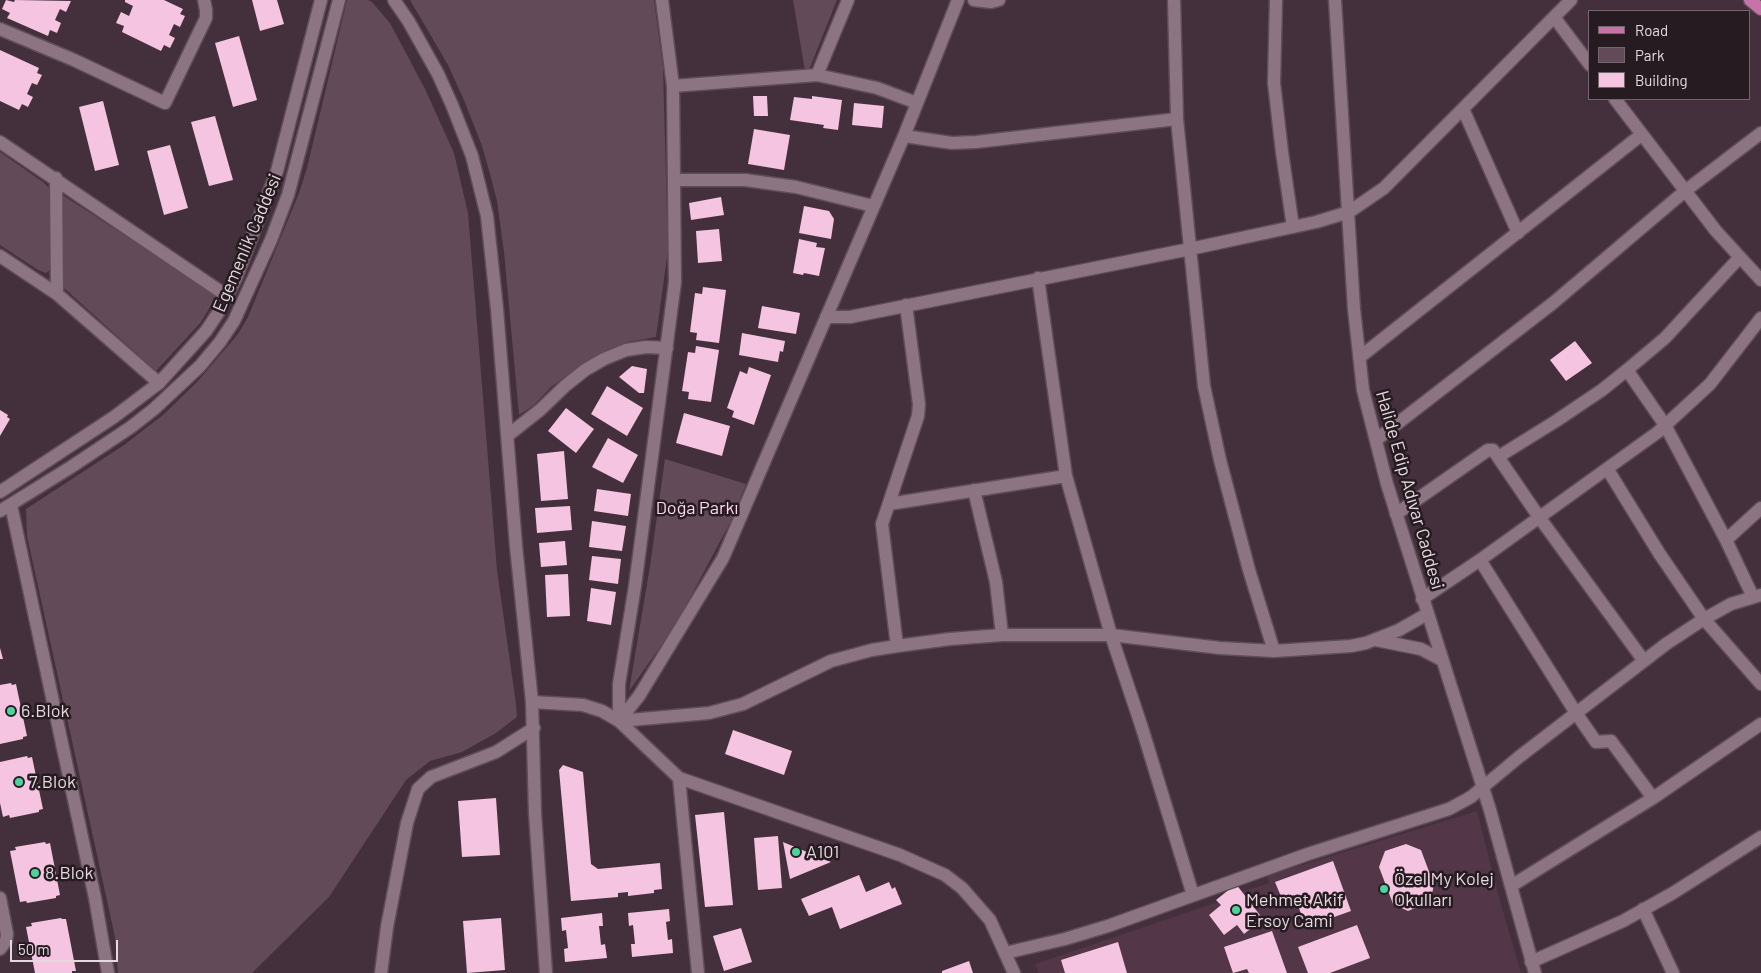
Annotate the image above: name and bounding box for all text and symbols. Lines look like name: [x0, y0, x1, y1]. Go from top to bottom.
legend: [1588, 10, 1751, 100]
text: Road: [1635, 21, 1668, 39]
text: Park: [1635, 46, 1664, 64]
text: Building: [1635, 71, 1688, 89]
street label: Egemenlik Caddesi: [208, 171, 286, 315]
street label: Halide Edip Adıvar Caddesi: [1371, 388, 1449, 592]
park label: Doğa Parkı: [656, 497, 738, 519]
place label: 6.Blok: [21, 700, 70, 722]
marker: 6.Blok: [5, 705, 17, 717]
place label: 7.Blok: [29, 771, 76, 793]
marker: 7.Blok: [13, 776, 25, 788]
place label: A101: [806, 841, 839, 863]
marker: A101: [790, 846, 802, 858]
place label: 8.Blok: [45, 862, 94, 884]
marker: 8.Blok: [29, 867, 41, 879]
place label: Özel My Kolej Okulları: [1394, 868, 1494, 911]
marker: Özel My Kolej Okulları: [1378, 883, 1390, 895]
place label: Mehmet Akif Ersoy Cami: [1246, 889, 1343, 932]
marker: Mehmet Akif Ersoy Cami: [1230, 904, 1242, 916]
scale bar: [12, 930, 120, 962]
text: 50 m: [18, 940, 50, 958]

